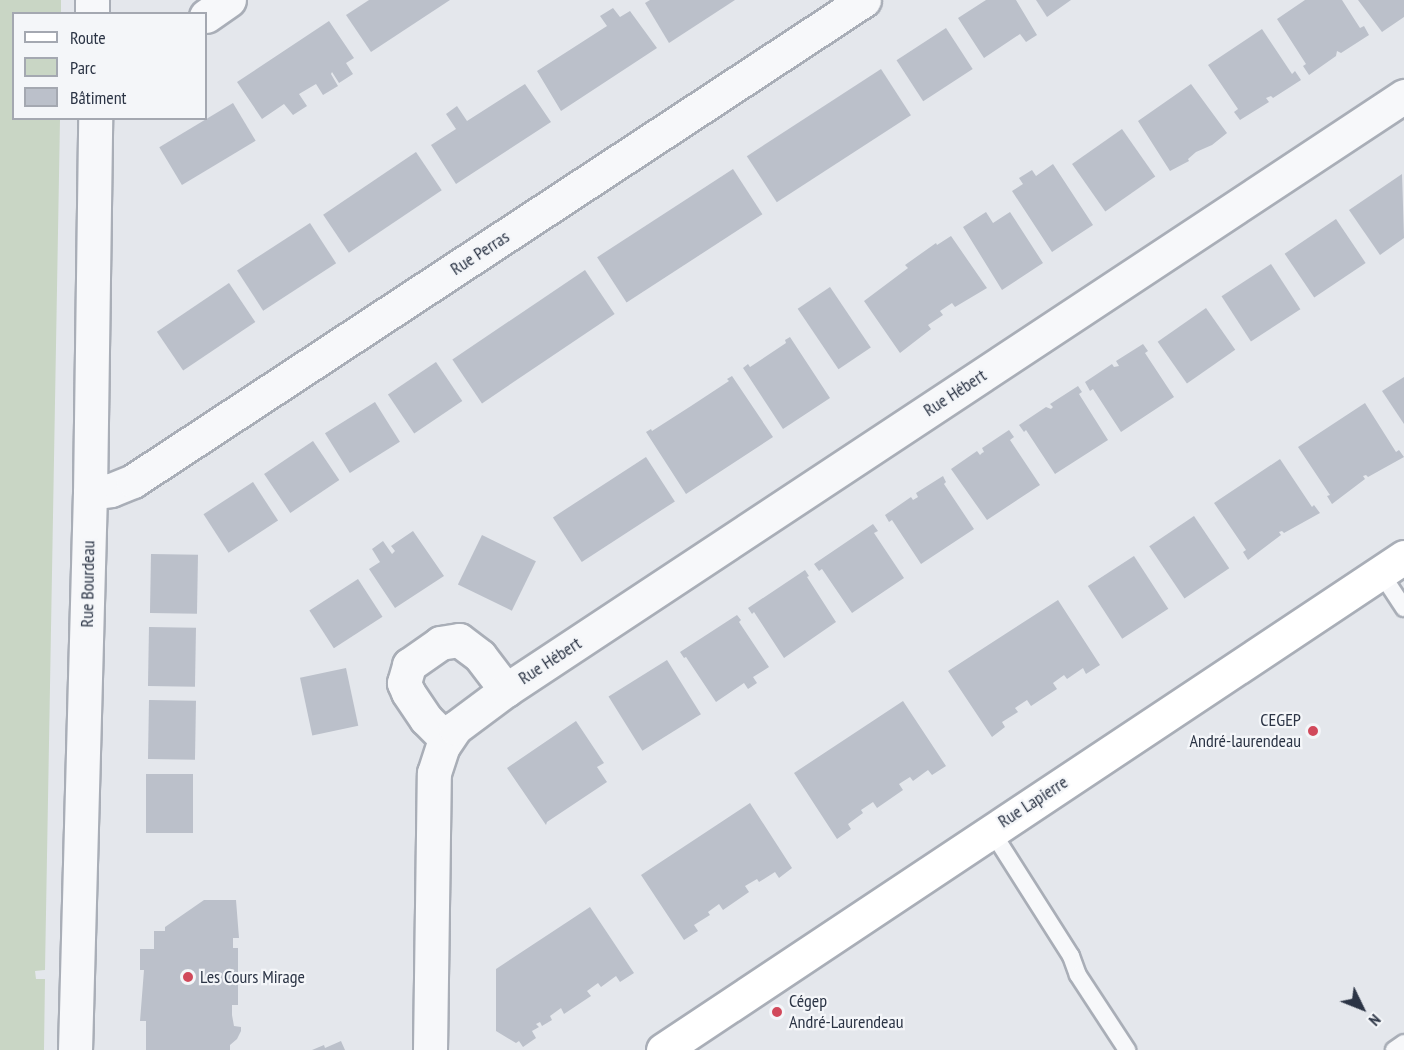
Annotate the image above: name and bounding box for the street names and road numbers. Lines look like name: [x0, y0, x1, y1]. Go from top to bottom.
street label: Rue Perras: [446, 226, 514, 280]
street label: Rue Hébert: [920, 365, 990, 421]
street label: Rue Bourdeau: [76, 540, 100, 628]
street label: Rue Hébert: [515, 633, 585, 689]
street label: Rue Lapierre: [994, 772, 1072, 832]

